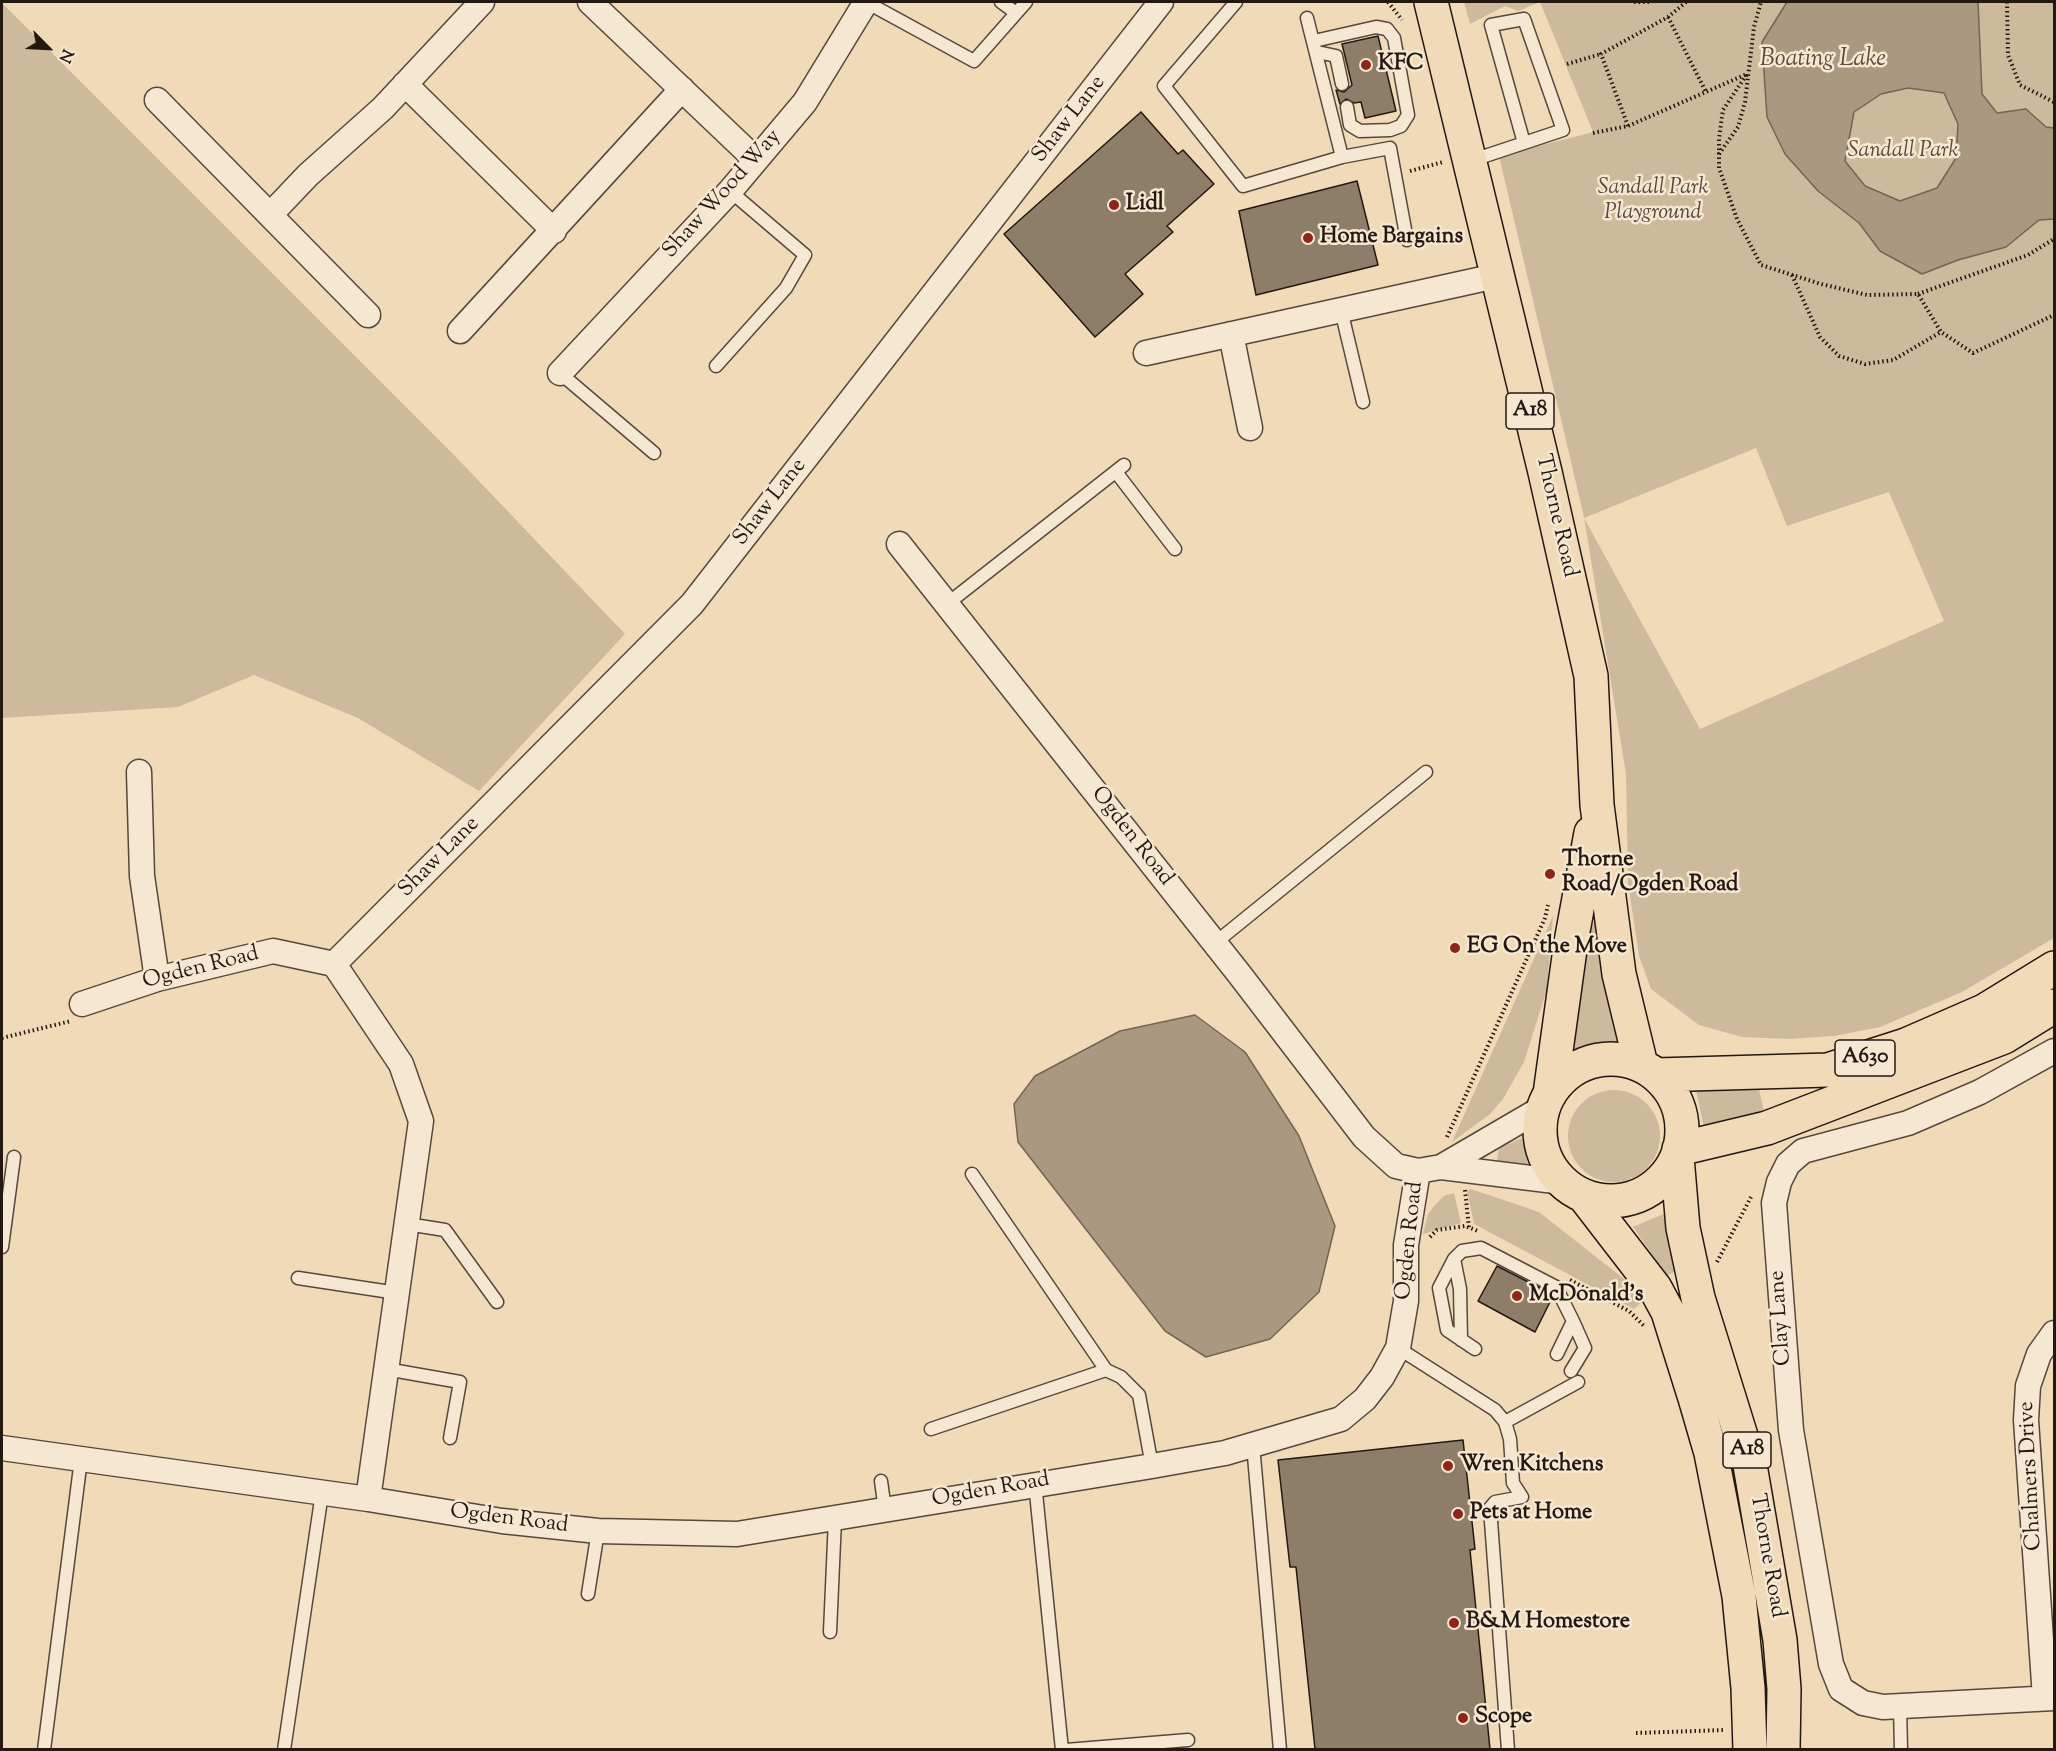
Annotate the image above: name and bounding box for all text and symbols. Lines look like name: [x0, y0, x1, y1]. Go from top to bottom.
north arrow: [18, 18, 78, 78]
text: N: [52, 45, 78, 66]
water label: Boating Lake: [1760, 47, 1886, 75]
place label: KFC: [1378, 52, 1424, 78]
marker: KFC: [1359, 58, 1373, 72]
street label: Shaw Lane: [1028, 71, 1112, 169]
street label: Shaw Wood Way: [658, 125, 788, 265]
park label: Sandall Park: [1848, 139, 1958, 165]
park label: Sandall Park Playground: [1598, 176, 1708, 228]
place label: Lidl: [1126, 192, 1164, 218]
marker: Lidl: [1107, 198, 1121, 212]
place label: Home Bargains: [1320, 225, 1463, 251]
marker: Home Bargains: [1301, 231, 1315, 245]
road number: A18: [1506, 393, 1554, 429]
street label: Thorne Road: [1528, 452, 1582, 580]
street label: Shaw Lane: [729, 454, 813, 552]
street label: Ogden Road: [1084, 782, 1178, 892]
street label: Shaw Lane: [394, 812, 486, 904]
place label: Thorne Road/Ogden Road: [1562, 848, 1739, 900]
marker: Thorne Road/Ogden Road: [1543, 867, 1557, 881]
place label: EG On the Move: [1467, 935, 1627, 961]
marker: EG On the Move: [1448, 941, 1462, 955]
street label: Ogden Road: [140, 942, 262, 996]
road number: A630: [1835, 1040, 1895, 1076]
street label: Ogden Road: [1392, 1180, 1430, 1302]
street label: Clay Lane: [1765, 1269, 1799, 1367]
place label: McDonald's: [1529, 1283, 1643, 1309]
marker: McDonald's: [1510, 1289, 1524, 1303]
street label: Chalmers Drive: [2015, 1401, 2049, 1551]
road number: A18: [1723, 1432, 1771, 1468]
place label: Wren Kitchens: [1460, 1453, 1603, 1479]
marker: Wren Kitchens: [1441, 1459, 1455, 1473]
street label: Ogden Road: [930, 1468, 1052, 1514]
street label: Thorne Road: [1742, 1492, 1790, 1620]
street label: Ogden Road: [448, 1500, 570, 1540]
place label: Pets at Home: [1470, 1501, 1592, 1527]
marker: Pets at Home: [1451, 1507, 1465, 1521]
place label: B&M Homestore: [1466, 1610, 1630, 1636]
marker: B&M Homestore: [1447, 1616, 1461, 1630]
place label: Scope: [1475, 1705, 1532, 1731]
marker: Scope: [1456, 1711, 1470, 1725]

